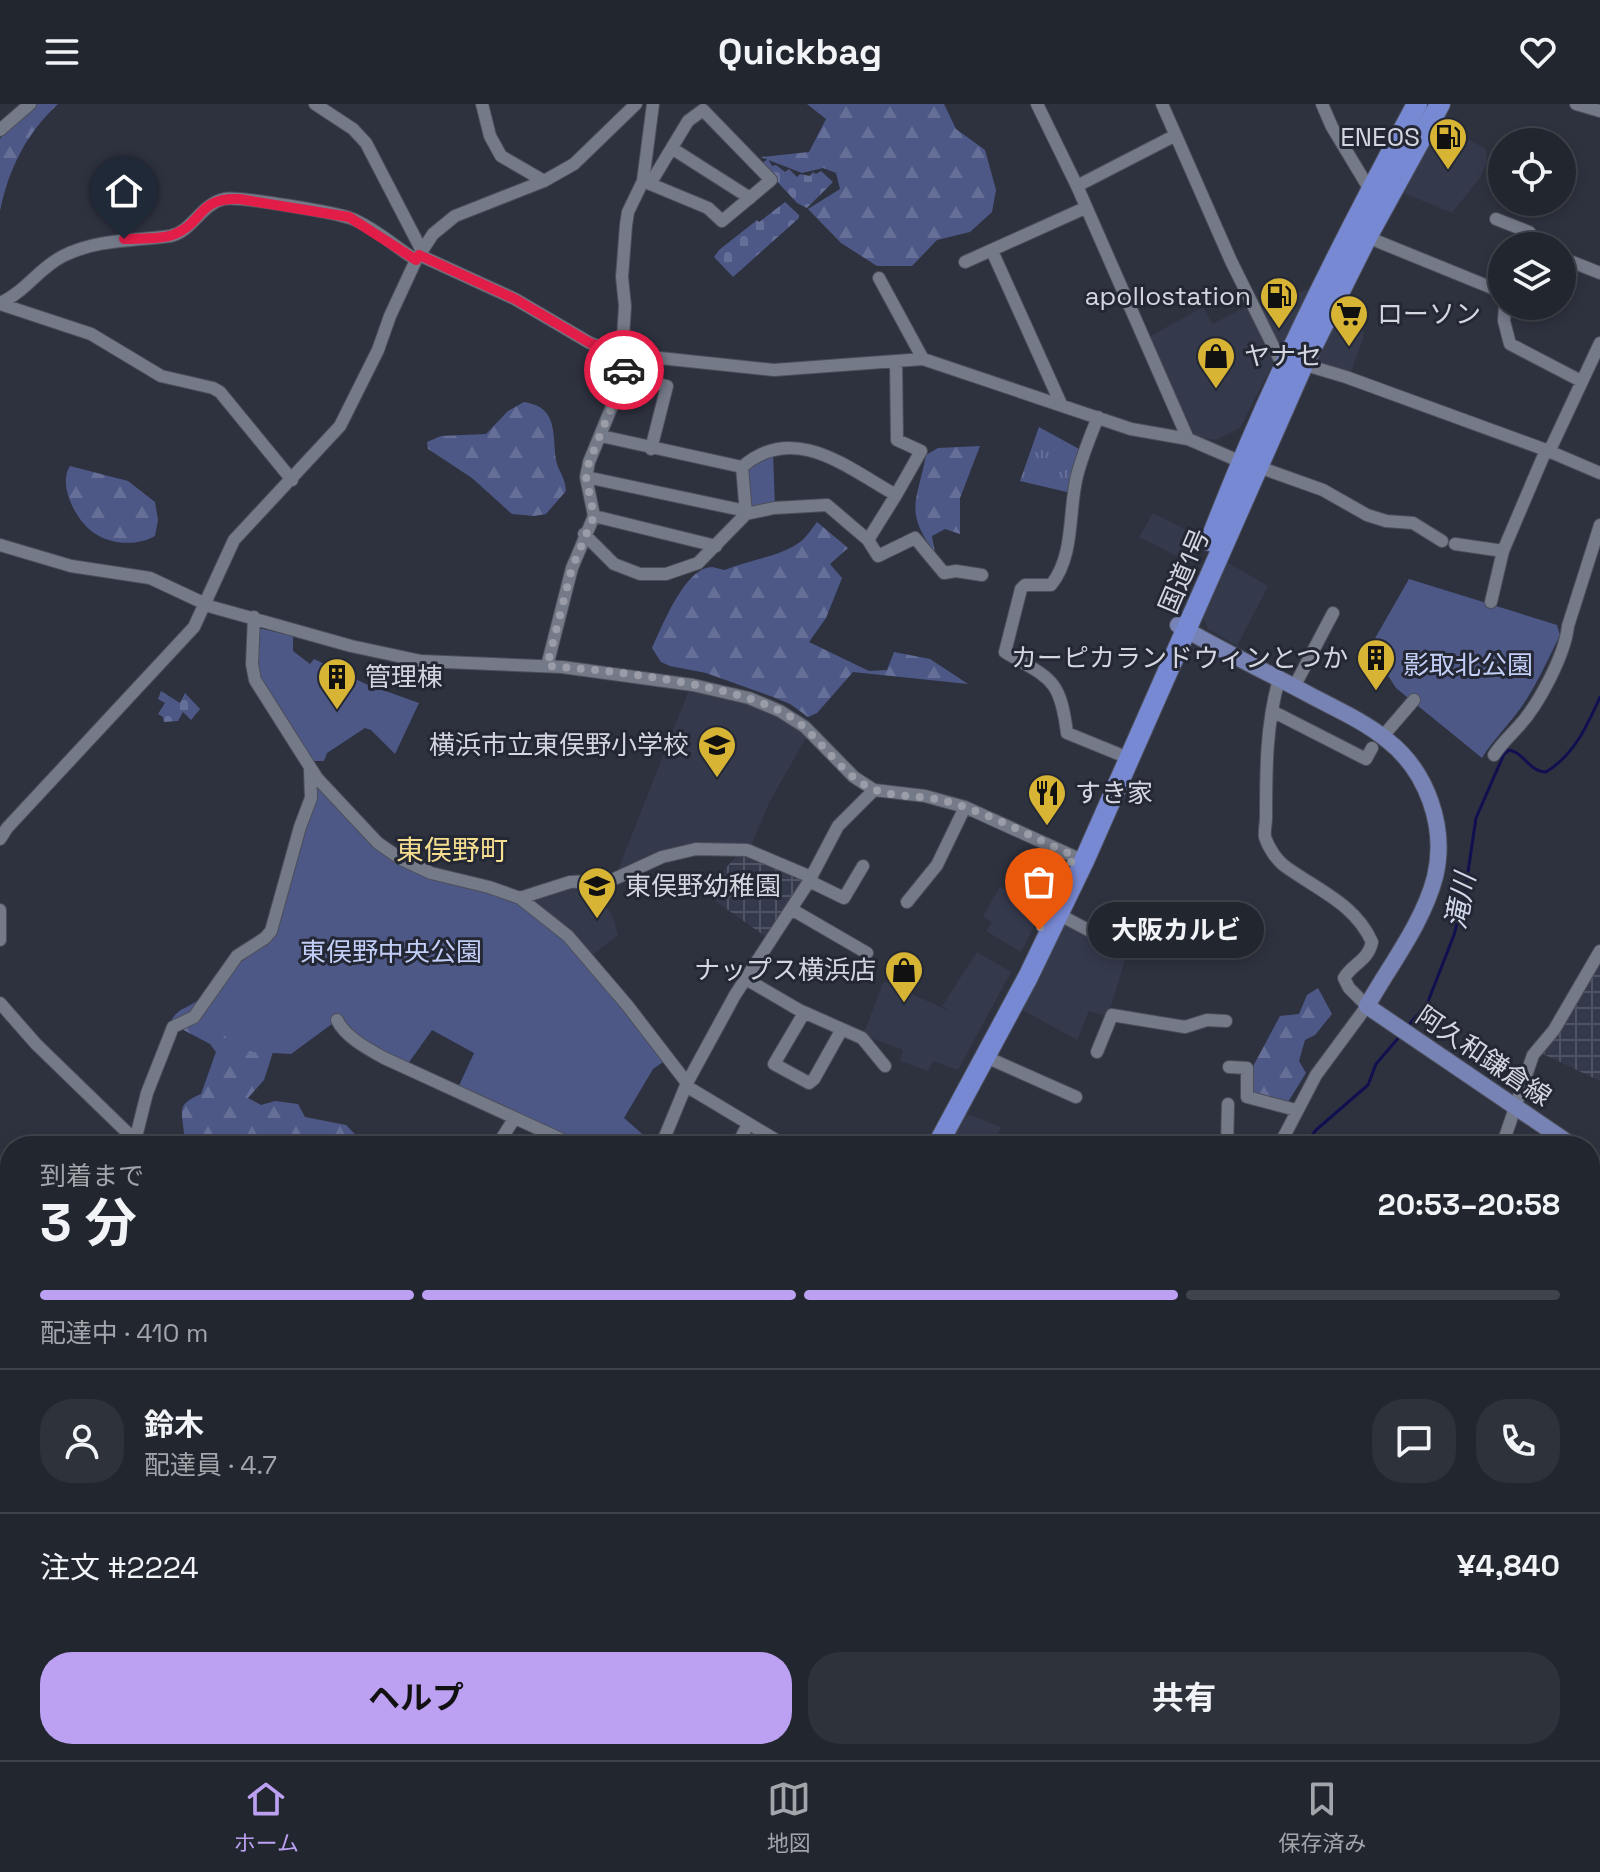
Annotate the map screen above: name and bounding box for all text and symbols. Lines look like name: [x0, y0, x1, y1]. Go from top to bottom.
text: Quickbag: [718, 29, 882, 75]
icon: menu: [40, 30, 84, 74]
icon: heart: [1516, 30, 1560, 74]
fuel station icon: ENEOS: [1427, 116, 1469, 171]
place label: ENEOS: [1340, 120, 1420, 154]
map controls: [1488, 128, 1576, 320]
button: locate: [1488, 128, 1576, 216]
pin: [90, 157, 158, 239]
icon: home: [102, 169, 146, 213]
button: layers: [1488, 232, 1576, 320]
fuel station icon: apollostation: [1258, 275, 1300, 330]
place label: apollostation: [1085, 279, 1251, 313]
supermarket icon: ローソン: [1328, 293, 1370, 348]
place label: ローソン: [1377, 297, 1481, 331]
courier: [584, 330, 664, 410]
shop icon: ヤナセ: [1195, 335, 1237, 390]
place label: ヤナセ: [1244, 339, 1322, 373]
icon: car: [602, 348, 646, 392]
street label: 国道1号: [1151, 523, 1217, 619]
building icon: カーピカランドウィンとつか: [1355, 637, 1397, 692]
place label: カーピカランドウィンとつか: [1011, 641, 1348, 675]
park label: 影取北公園: [1403, 648, 1533, 682]
building icon: 管理棟: [316, 656, 358, 711]
place label: 管理棟: [365, 660, 443, 694]
school or university icon: 横浜市立東俣野小学校: [696, 724, 738, 779]
place label: 横浜市立東俣野小学校: [429, 728, 689, 762]
restaurant icon: すき家: [1026, 772, 1068, 827]
place label: すき家: [1075, 776, 1153, 810]
district label: 東俣野町: [396, 832, 508, 868]
pin: [1005, 848, 1073, 930]
icon: bag: [1017, 860, 1061, 904]
school or university icon: 東俣野幼稚園: [576, 865, 618, 920]
water label: 滝川: [1437, 867, 1484, 932]
place label: 東俣野幼稚園: [625, 869, 781, 903]
callout: 大阪カルビ: [1087, 902, 1263, 958]
text: 大阪カルビ: [1111, 913, 1241, 947]
park label: 東俣野中央公園: [300, 935, 482, 969]
shop icon: ナップス横浜店: [883, 949, 925, 1004]
place label: ナップス横浜店: [694, 953, 876, 987]
street label: 阿久和鎌倉線: [1410, 998, 1558, 1114]
text: 到着まで: [40, 1159, 144, 1193]
text: 20:53–20:58: [1378, 1185, 1560, 1224]
text: 3 分: [40, 1190, 137, 1256]
text: 配達中 · 410 m: [40, 1316, 208, 1350]
button: person: [40, 1399, 124, 1483]
button: chat: [1372, 1399, 1456, 1483]
button: phone: [1476, 1399, 1560, 1483]
text: 鈴木: [144, 1405, 204, 1444]
text: 配達員 · 4.7: [144, 1448, 277, 1482]
text: ¥4,840: [1457, 1546, 1560, 1585]
text: 注文 #2224: [40, 1548, 199, 1587]
button: ヘルプ: [40, 1652, 792, 1744]
button: 共有: [808, 1652, 1560, 1744]
tab: ホーム: [234, 1777, 299, 1857]
tab: 地図: [767, 1777, 811, 1857]
tab: 保存済み: [1278, 1777, 1366, 1857]

